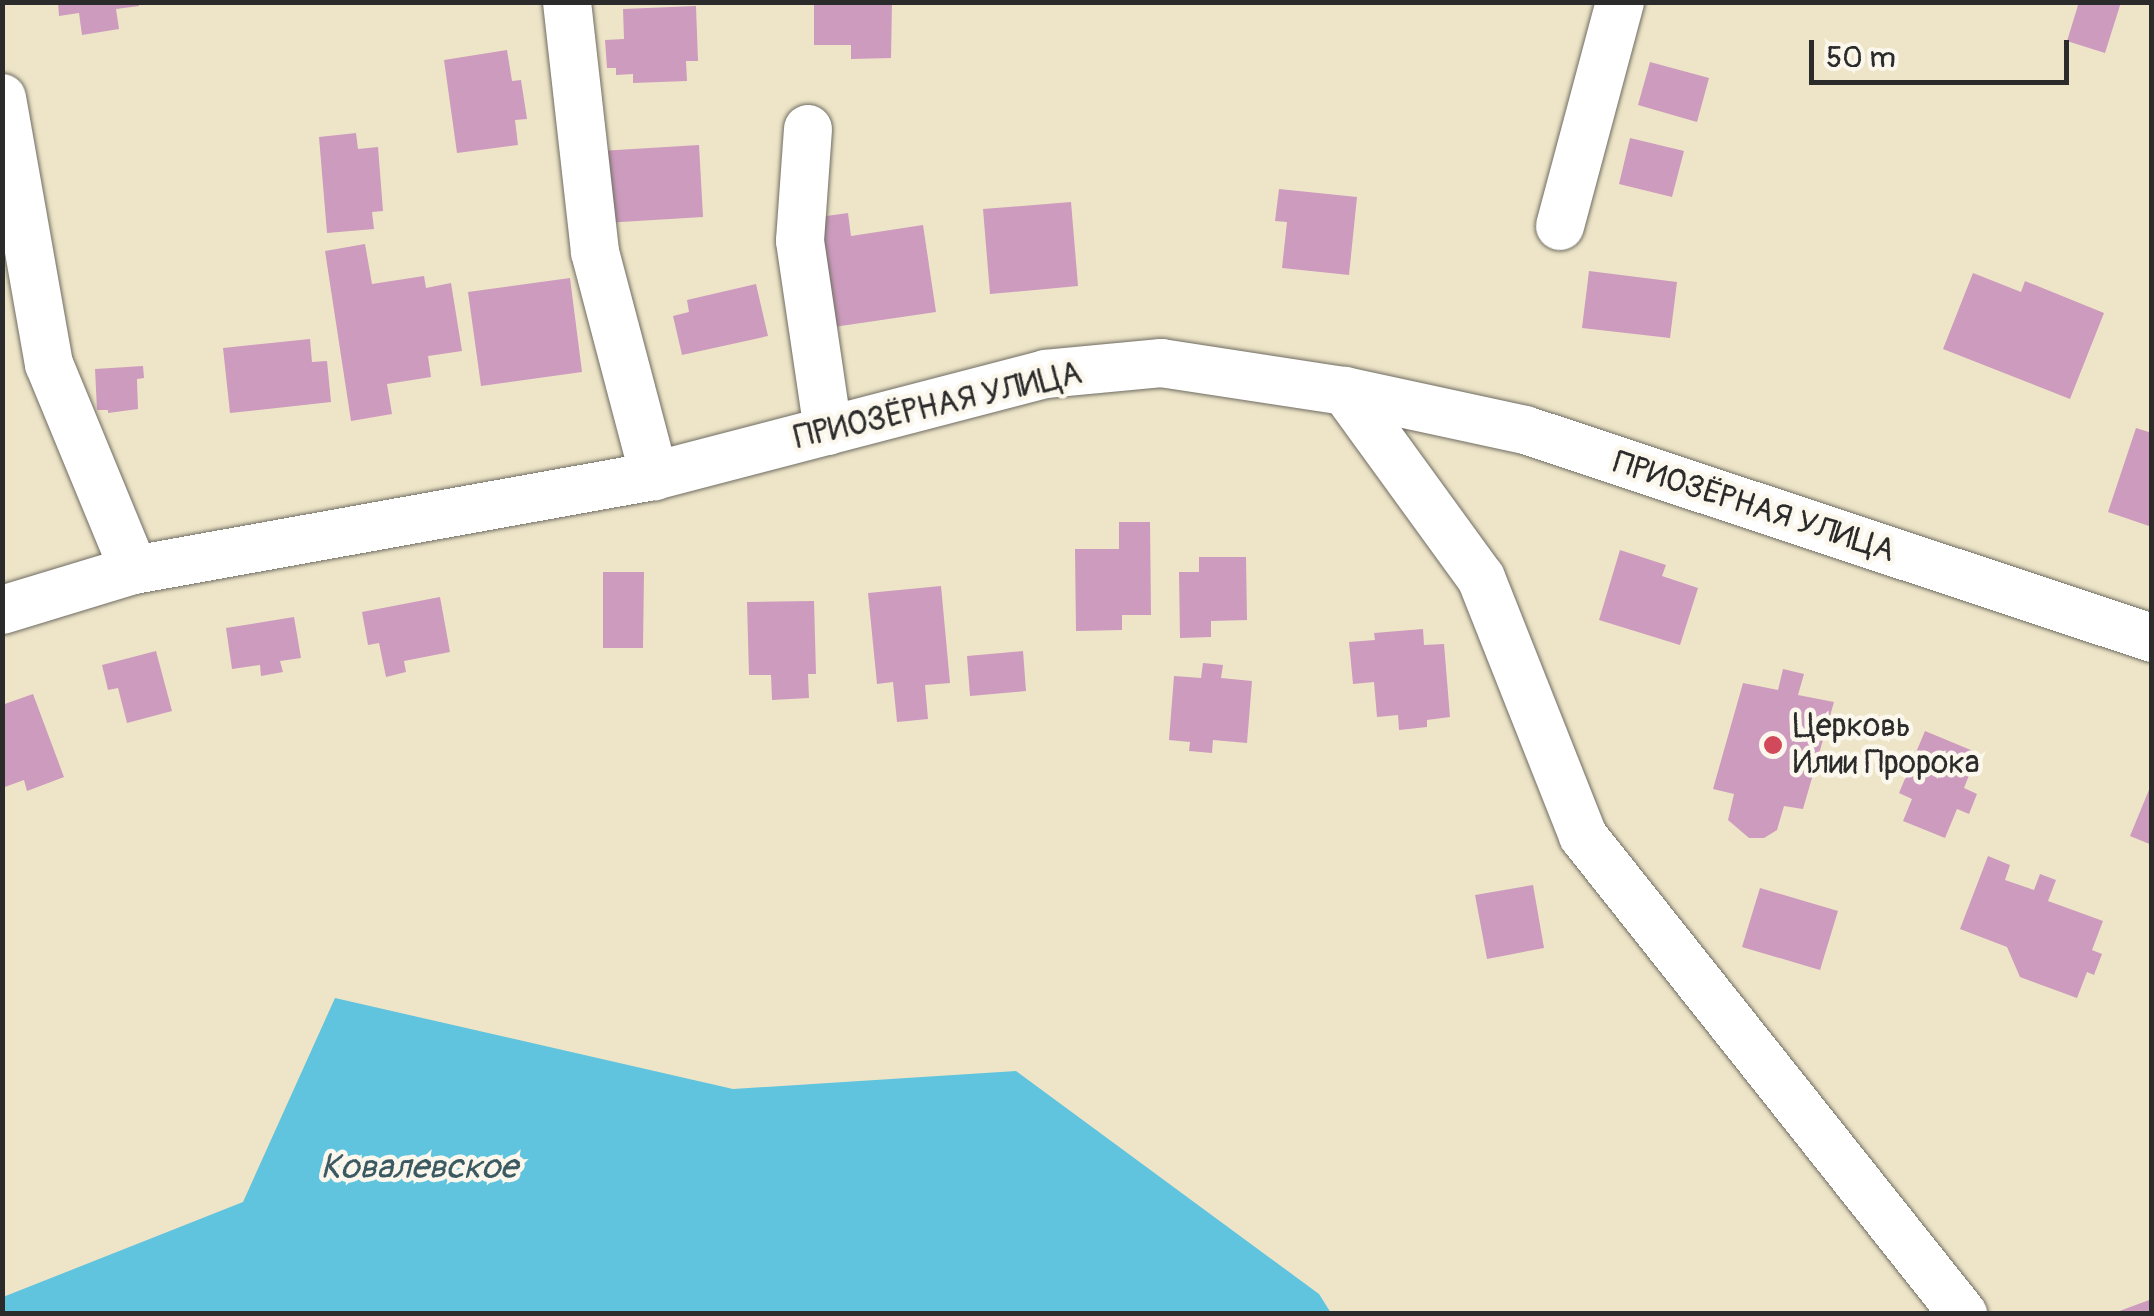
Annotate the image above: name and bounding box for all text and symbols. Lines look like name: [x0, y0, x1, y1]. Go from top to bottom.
scale bar: [1814, 20, 2074, 82]
text: 50 m: [1826, 39, 1896, 76]
street label: ПРИОЗЁРНАЯ УЛИЦА: [790, 354, 1086, 458]
street label: ПРИОЗЁРНАЯ УЛИЦА: [1608, 443, 1900, 571]
place label: Церковь Илии Пророка: [1793, 708, 1980, 783]
marker: Церковь Илии Пророка: [1762, 734, 1784, 756]
water label: Ковалевское: [320, 1146, 518, 1188]

